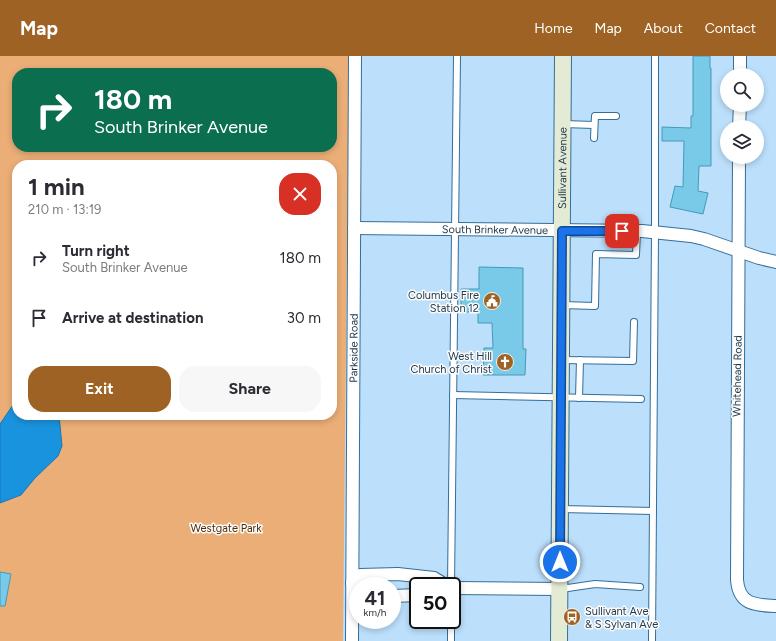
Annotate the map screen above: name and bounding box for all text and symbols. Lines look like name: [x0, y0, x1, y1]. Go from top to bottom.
text: Map: [20, 17, 58, 40]
text: Home: [534, 20, 573, 37]
text: Map: [595, 20, 622, 37]
text: About: [644, 20, 683, 37]
text: Contact: [705, 20, 756, 37]
map controls: [720, 68, 764, 164]
button: search: [720, 68, 764, 112]
text: 180 m: [94, 82, 172, 116]
icon: right: [28, 84, 80, 136]
text: South Brinker Avenue: [94, 116, 268, 138]
button: layers: [720, 120, 764, 164]
street label: Sullivant Avenue: [556, 127, 570, 209]
text: 1 min: [28, 172, 85, 201]
button: close: [279, 173, 321, 215]
text: 210 m · 13:19: [28, 202, 101, 217]
pin: [605, 214, 639, 248]
icon: arrive: [611, 220, 633, 242]
street label: South Brinker Avenue: [442, 223, 548, 237]
text: Turn right: [62, 242, 130, 260]
icon: right: [28, 247, 50, 269]
text: 180 m: [280, 249, 321, 267]
text: South Brinker Avenue: [62, 260, 188, 275]
place label: Columbus Fire Station 12: [408, 289, 479, 315]
public building icon: Columbus Fire Station 12: [482, 291, 502, 311]
icon: arrive: [28, 307, 50, 329]
text: Arrive at destination: [62, 309, 203, 327]
text: 30 m: [287, 309, 321, 327]
street label: Parkside Road: [347, 313, 361, 383]
street label: Whitehead Road: [730, 335, 745, 417]
place label: West Hill Church of Christ: [410, 350, 492, 376]
church icon: West Hill Church of Christ: [495, 352, 515, 372]
button: Exit: [28, 366, 171, 412]
button: Share: [179, 366, 321, 412]
park label: Westgate Park: [190, 522, 262, 535]
position arrow: [539, 541, 581, 583]
speed limit sign: 50: [409, 577, 461, 629]
text: 41: [364, 586, 386, 610]
place label: Sullivant Ave & S Sylvan Ave: [585, 605, 658, 631]
text: km/h: [364, 606, 386, 619]
bus stop icon: Sullivant Ave & S Sylvan Ave: [562, 607, 582, 627]

